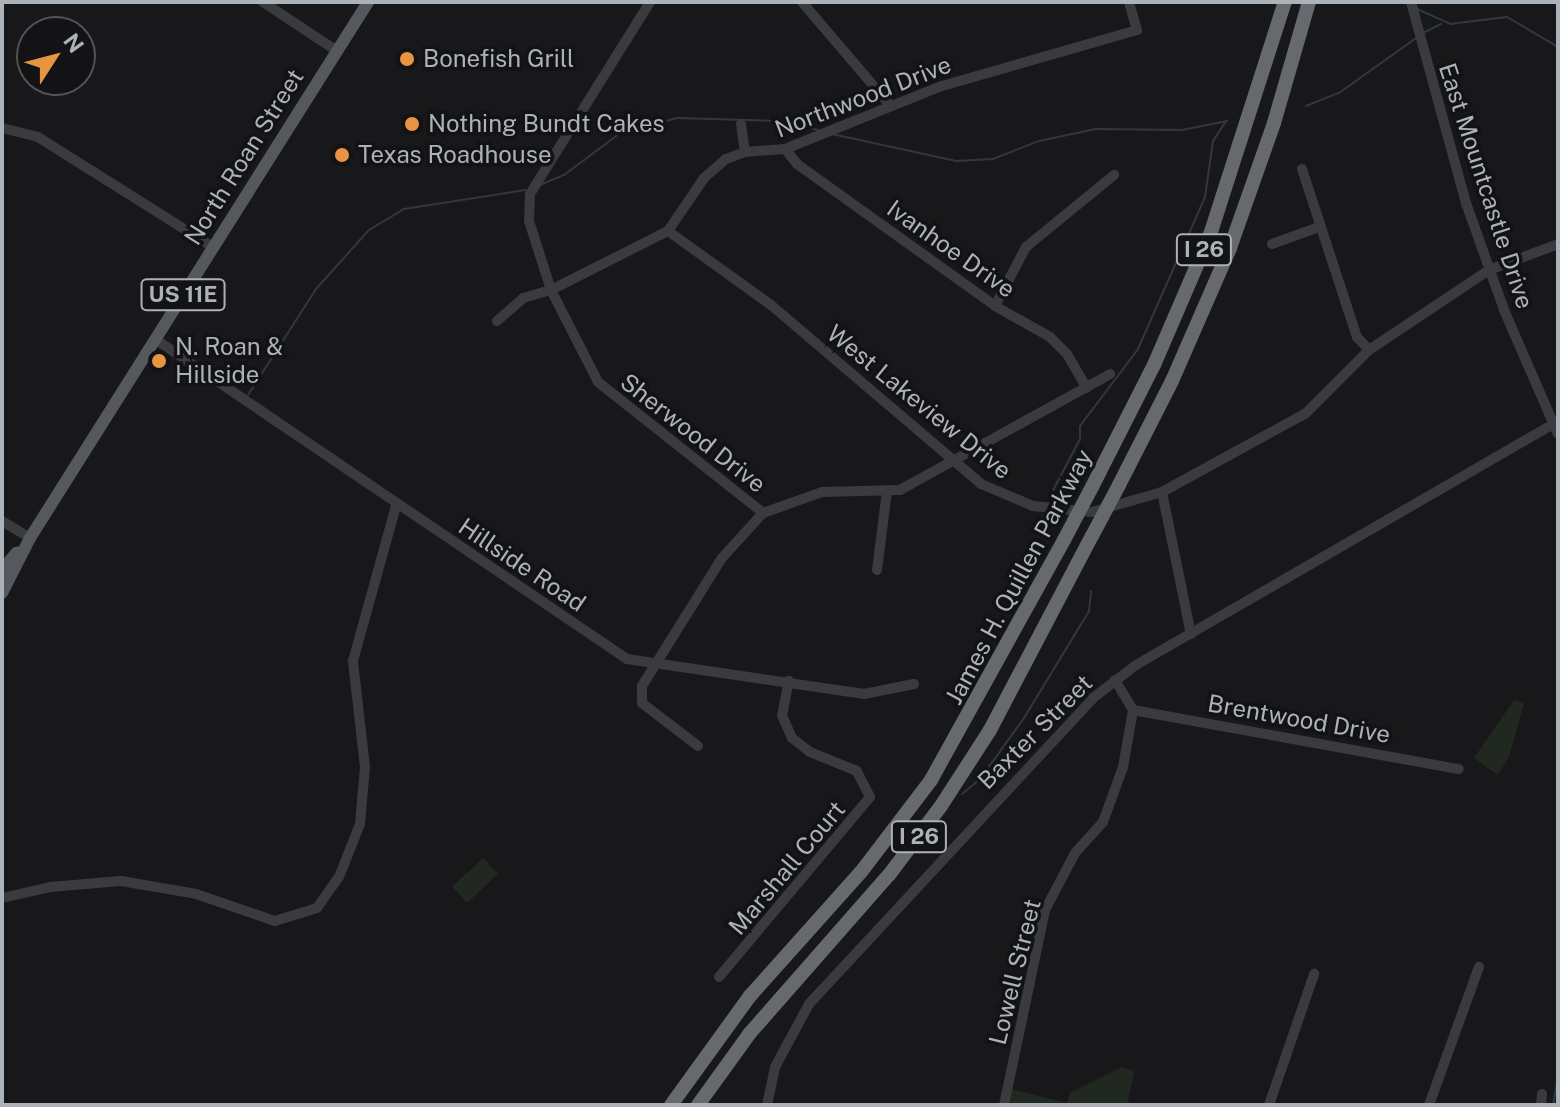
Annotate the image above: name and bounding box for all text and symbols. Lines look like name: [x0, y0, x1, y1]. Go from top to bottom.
north arrow: [16, 16, 96, 96]
text: N: [58, 28, 89, 58]
place label: Bonefish Grill: [423, 45, 574, 73]
marker: Bonefish Grill: [398, 50, 416, 68]
street label: Northwood Drive: [771, 50, 955, 144]
street label: East Mountcastle Drive: [1433, 59, 1539, 313]
street label: North Roan Street: [178, 64, 310, 250]
place label: Nothing Bundt Cakes: [428, 110, 665, 138]
marker: Nothing Bundt Cakes: [403, 115, 421, 133]
place label: Texas Roadhouse: [358, 141, 552, 169]
marker: Texas Roadhouse: [333, 146, 351, 164]
street label: Ivanhoe Drive: [881, 194, 1021, 304]
road number: I 26: [1174, 232, 1234, 268]
road number: US 11E: [139, 277, 227, 313]
street label: West Lakeview Drive: [821, 319, 1017, 485]
place label: N. Roan & Hillside: [175, 333, 284, 389]
marker: N. Roan & Hillside: [150, 352, 168, 370]
street label: Sherwood Drive: [615, 367, 771, 499]
street label: James H. Quillen Parkway: [939, 444, 1099, 710]
street label: Hillside Road: [453, 512, 591, 618]
street label: Baxter Street: [972, 669, 1098, 795]
street label: Brentwood Drive: [1206, 689, 1392, 749]
street label: Marshall Court: [723, 795, 851, 941]
road number: I 26: [889, 819, 949, 855]
street label: Lowell Street: [983, 896, 1047, 1048]

